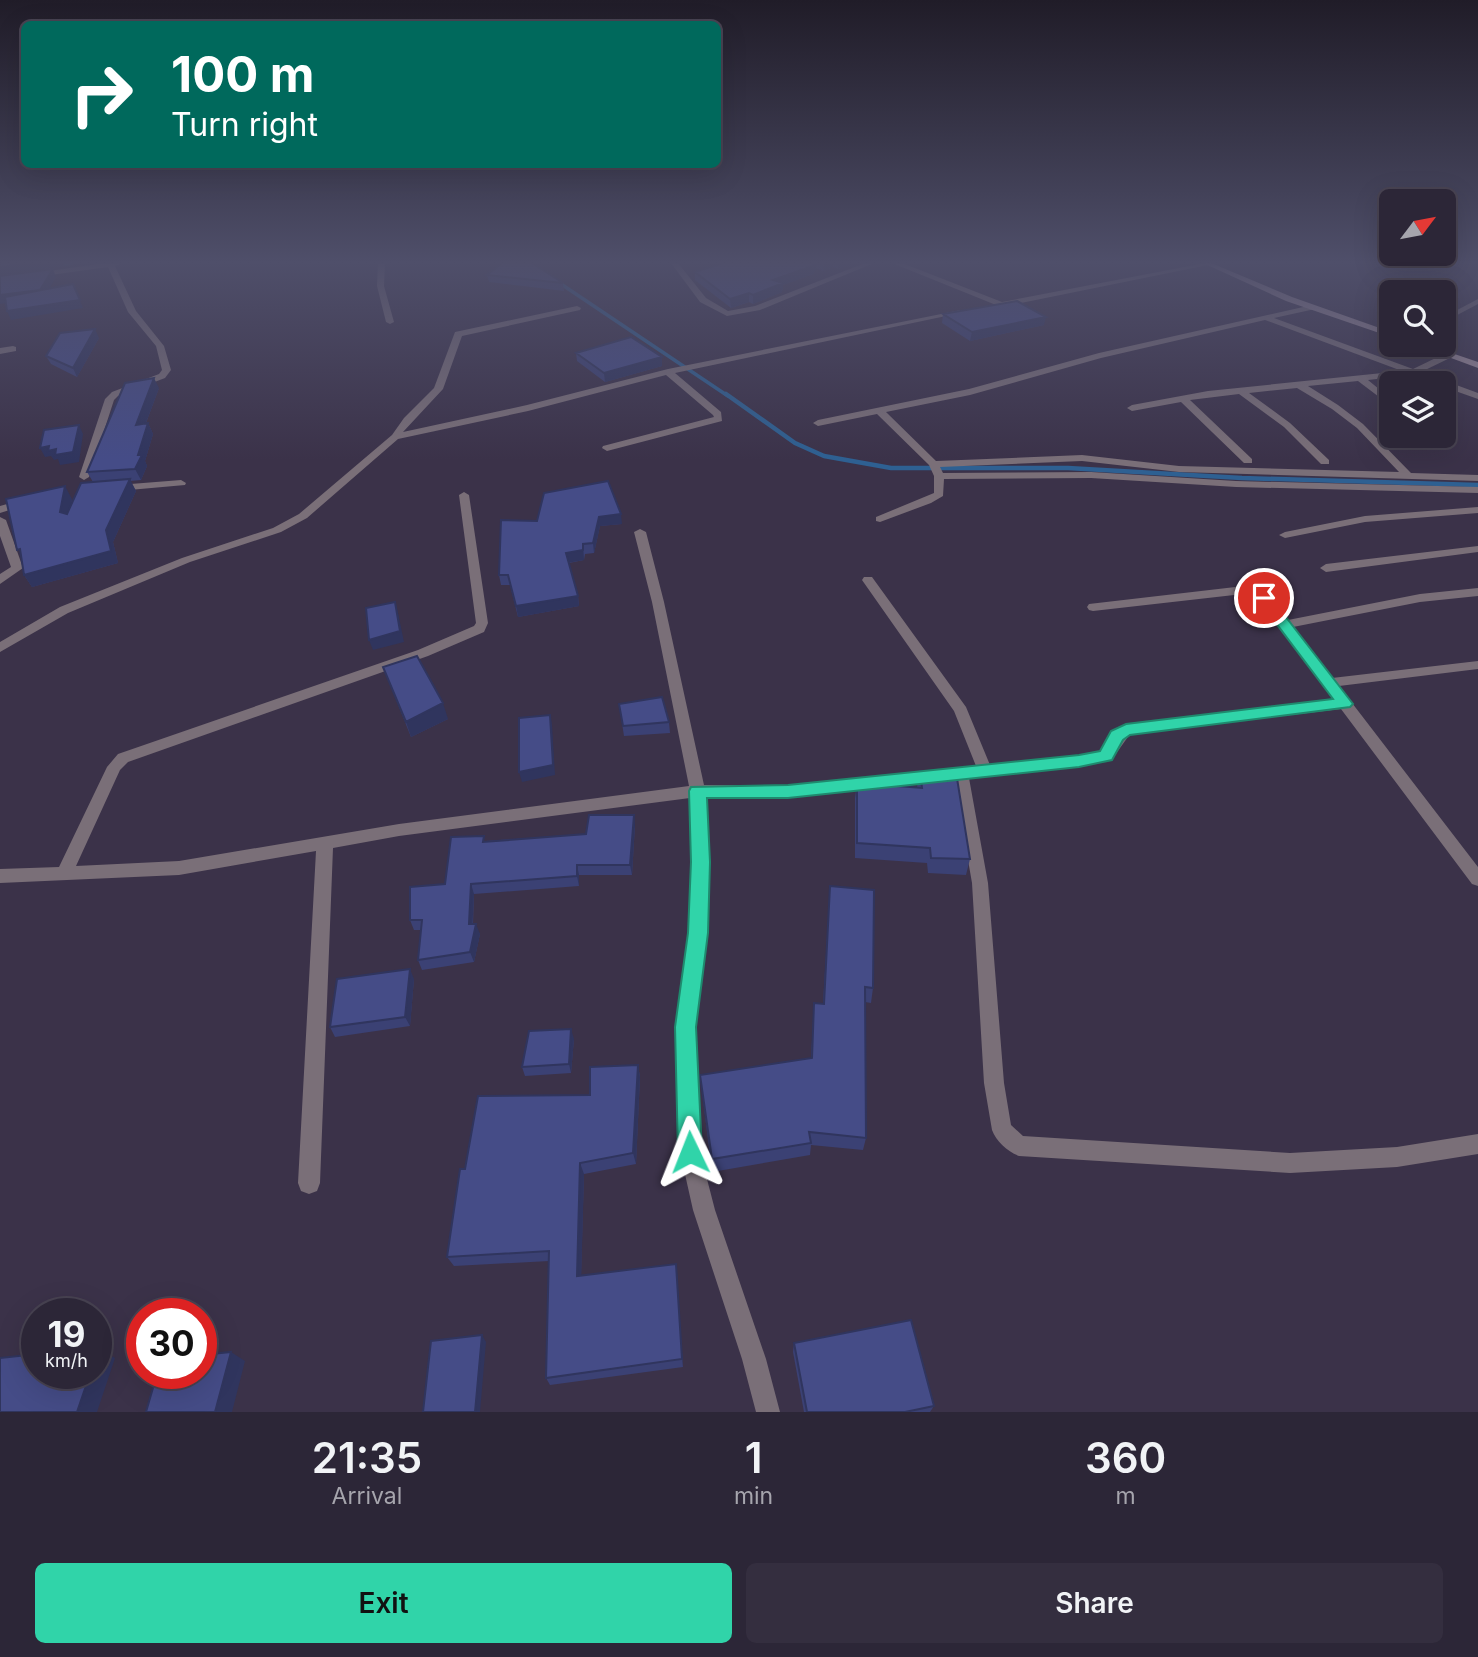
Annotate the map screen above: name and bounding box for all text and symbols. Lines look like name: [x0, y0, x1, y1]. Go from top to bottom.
text: 100 m: [171, 45, 315, 104]
icon: right: [56, 49, 147, 140]
text: Turn right: [171, 105, 318, 144]
north arrow: [1379, 189, 1456, 266]
map controls: [1379, 189, 1456, 448]
button: search: [1379, 280, 1456, 357]
button: layers: [1379, 371, 1456, 448]
pin: [1234, 568, 1294, 628]
icon: arrive: [1245, 579, 1283, 617]
position arrow: [653, 1115, 727, 1189]
speed limit sign: 30: [126, 1298, 217, 1389]
text: 19: [48, 1313, 85, 1355]
text: km/h: [45, 1350, 88, 1371]
text: 21:35: [312, 1432, 422, 1483]
text: 1: [745, 1432, 762, 1483]
text: 360: [1085, 1432, 1166, 1483]
text: Arrival: [332, 1482, 402, 1510]
text: min: [734, 1482, 773, 1510]
text: m: [1116, 1482, 1136, 1510]
button: Exit: [35, 1563, 732, 1643]
button: Share: [746, 1563, 1443, 1643]

